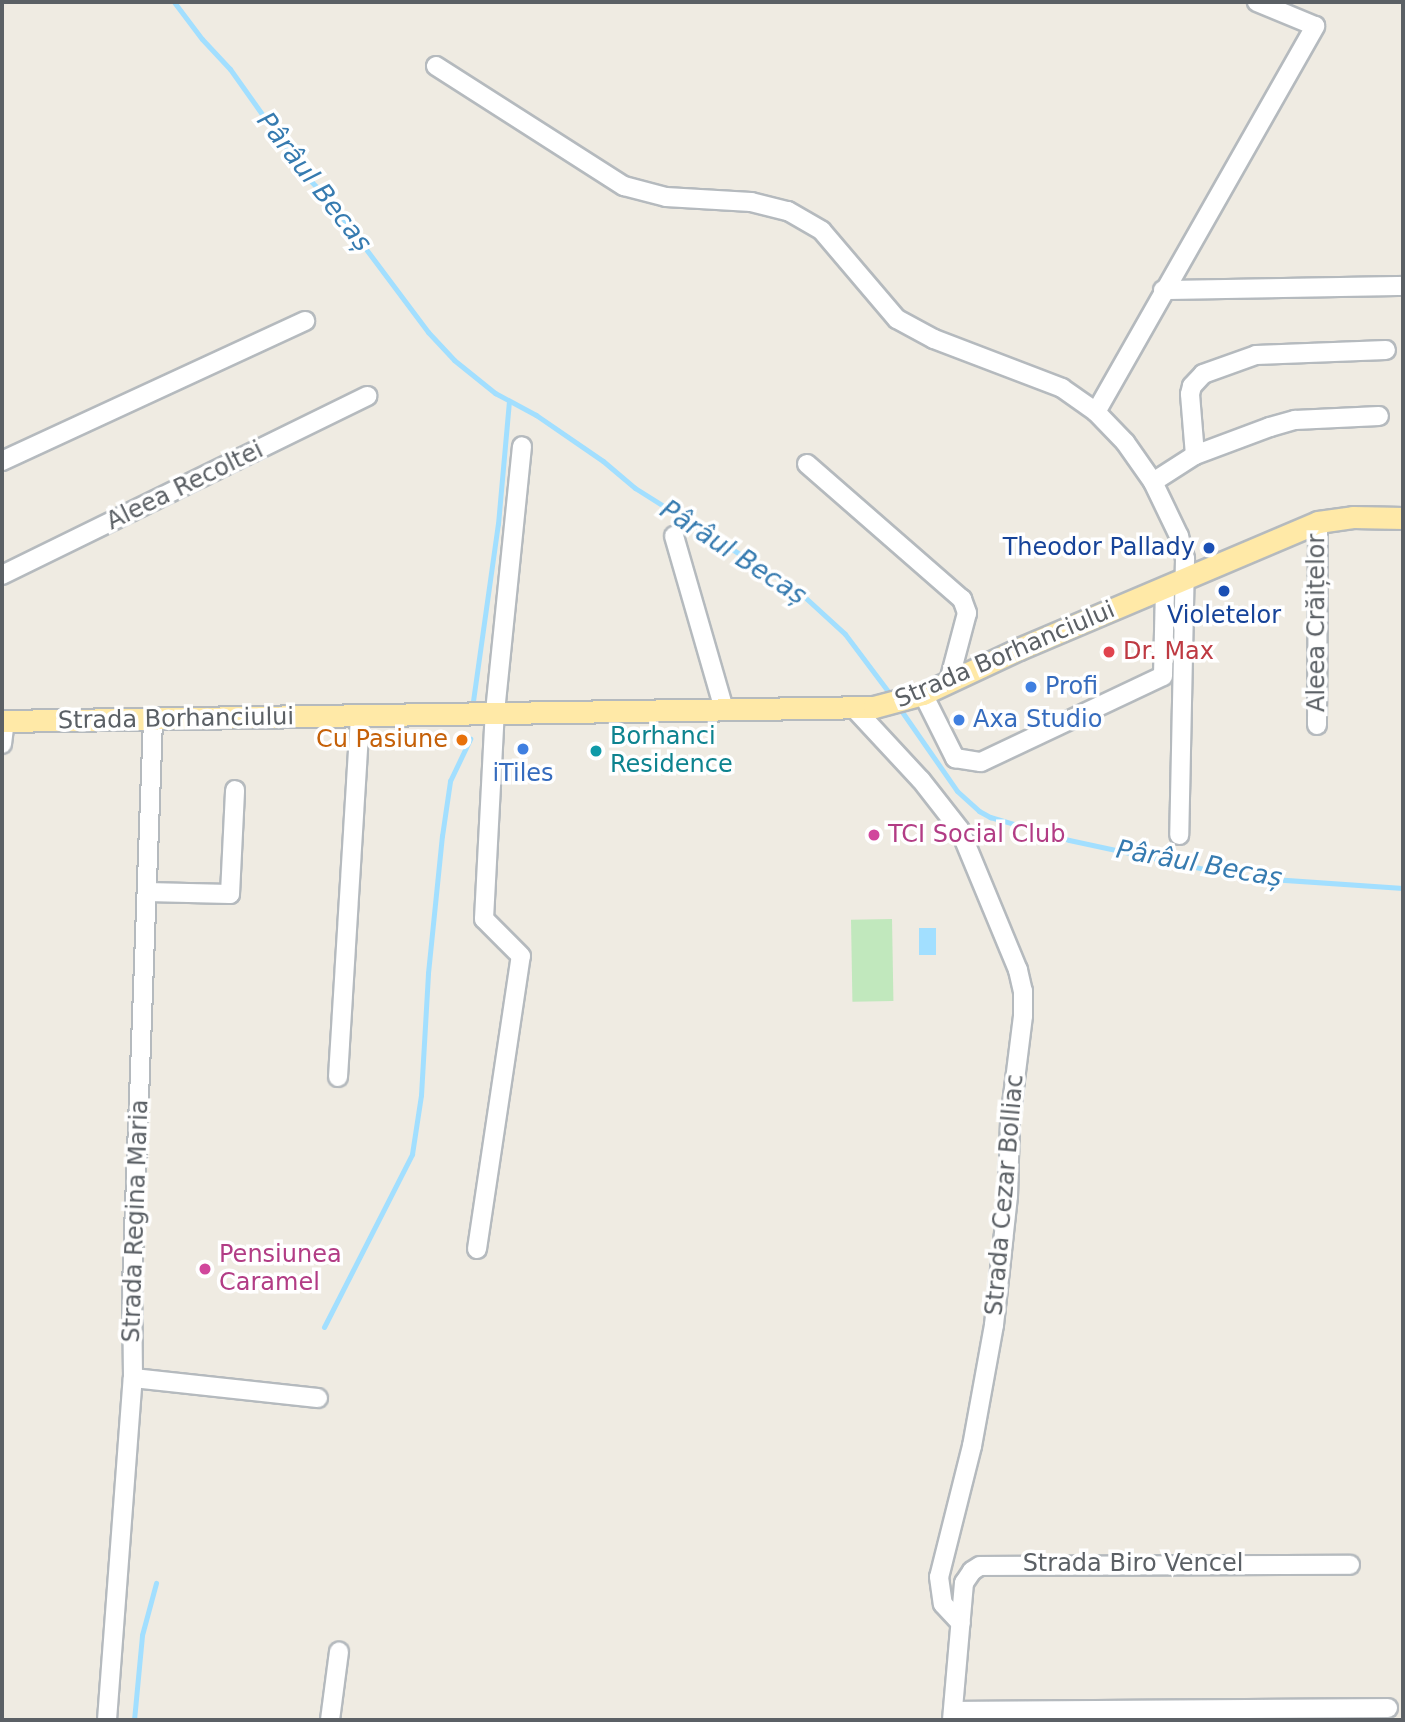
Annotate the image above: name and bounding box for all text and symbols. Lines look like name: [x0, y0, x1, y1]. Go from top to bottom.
water label: Pârâul Becaș: [250, 106, 378, 258]
street label: Aleea Recoltei: [102, 436, 268, 536]
water label: Pârâul Becaș: [654, 494, 812, 612]
place label: Theodor Pallady: [1003, 534, 1195, 562]
street label: Aleea Crăițelor: [1303, 534, 1331, 712]
marker: Theodor Pallady: [1201, 540, 1217, 556]
marker: Violetelor: [1216, 583, 1232, 599]
street label: Strada Borhanciului: [891, 596, 1119, 714]
place label: Violetelor: [1167, 602, 1281, 630]
place label: Dr. Max: [1123, 638, 1214, 666]
marker: Dr. Max: [1101, 644, 1117, 660]
place label: Profi: [1045, 673, 1098, 701]
marker: Profi: [1023, 679, 1039, 695]
street label: Strada Borhanciului: [58, 703, 294, 735]
place label: Axa Studio: [973, 706, 1102, 734]
marker: Axa Studio: [951, 712, 967, 728]
place label: Borhanci Residence: [610, 723, 733, 779]
place label: Cu Pasiune: [316, 726, 448, 754]
marker: Cu Pasiune: [454, 732, 470, 748]
marker: iTiles: [515, 741, 531, 757]
marker: Borhanci Residence: [588, 743, 604, 759]
place label: iTiles: [492, 760, 554, 788]
place label: TCI Social Club: [888, 821, 1065, 849]
marker: TCI Social Club: [866, 827, 882, 843]
water label: Pârâul Becaș: [1114, 834, 1284, 894]
street label: Strada Cezar Bolliac: [980, 1073, 1030, 1317]
street label: Strada Regina Maria: [117, 1099, 155, 1343]
place label: Pensiunea Caramel: [219, 1241, 342, 1297]
marker: Pensiunea Caramel: [197, 1261, 213, 1277]
street label: Strada Biro Vencel: [1023, 1550, 1243, 1578]

